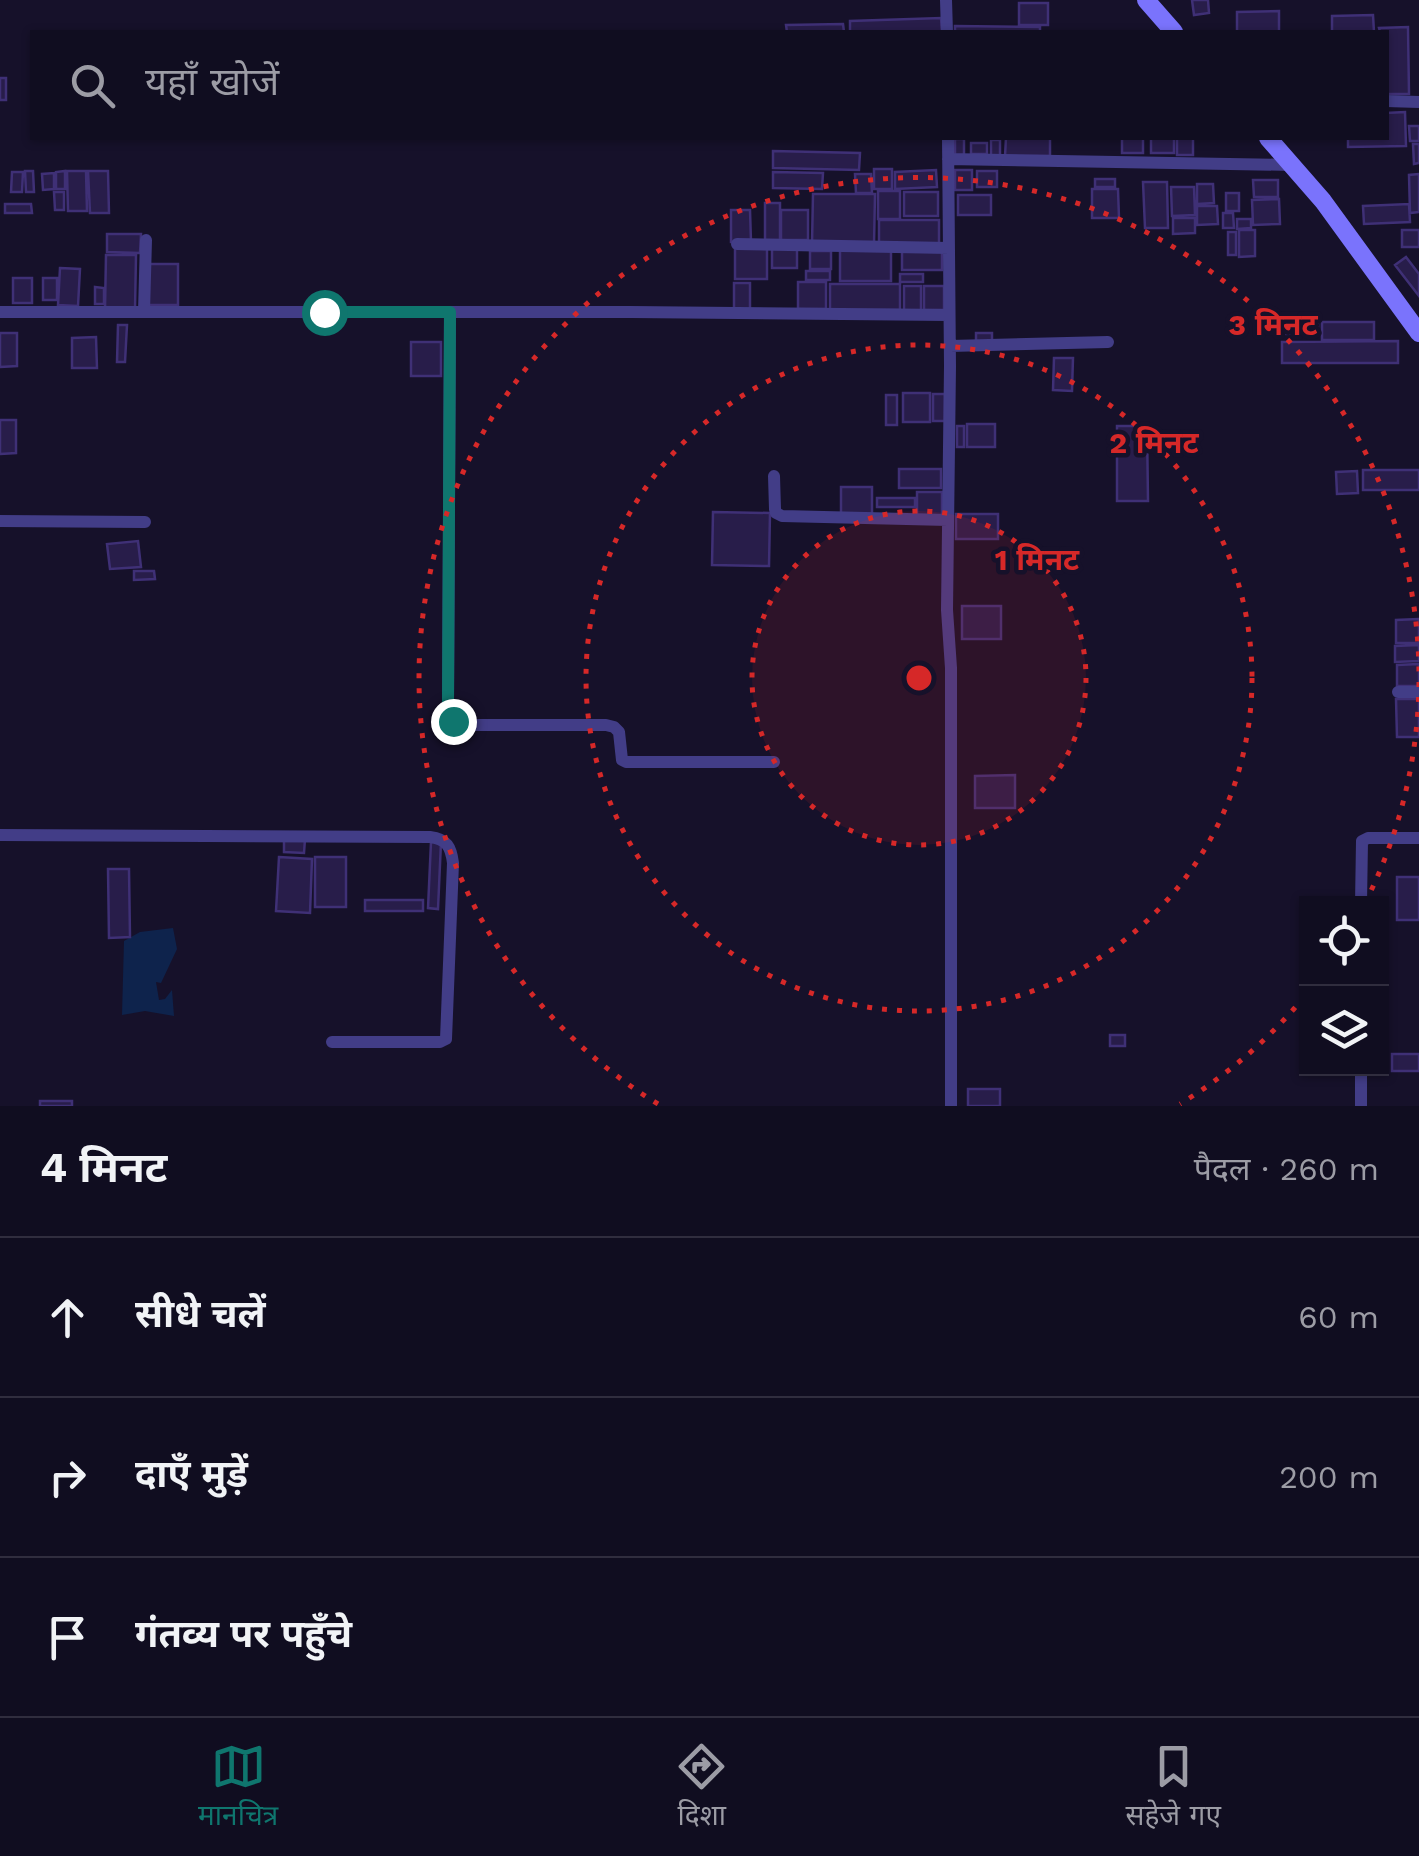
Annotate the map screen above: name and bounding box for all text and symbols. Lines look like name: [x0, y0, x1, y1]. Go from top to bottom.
search box: [30, 30, 1389, 140]
icon: search: [65, 58, 120, 113]
text: यहाँ खोजें: [145, 60, 279, 104]
route start: [302, 290, 348, 336]
text: 3 मिनट: [1228, 307, 1319, 342]
text: 2 मिनट: [1109, 425, 1200, 460]
text: 1 मिनट: [995, 542, 1080, 577]
centre of rings: [901, 660, 937, 696]
route end: [431, 699, 477, 745]
map controls: [1299, 896, 1389, 1076]
button: locate: [1299, 896, 1389, 986]
button: layers: [1299, 986, 1389, 1076]
text: 4 मिनट: [40, 1143, 167, 1192]
text: पैदल · 260 m: [1194, 1150, 1379, 1188]
icon: ahead: [40, 1290, 95, 1345]
text: सीधे चलें: [135, 1292, 266, 1336]
text: 60 m: [1298, 1298, 1379, 1336]
icon: right: [40, 1450, 95, 1505]
text: दाएँ मुड़ें: [135, 1452, 248, 1496]
text: 200 m: [1279, 1458, 1379, 1496]
icon: arrive: [40, 1610, 95, 1665]
text: गंतव्य पर पहुँचे: [135, 1612, 352, 1656]
tab: मानचित्र: [198, 1739, 278, 1836]
tab: दिशा: [674, 1739, 729, 1836]
tab: सहेजे गए: [1126, 1739, 1221, 1836]

